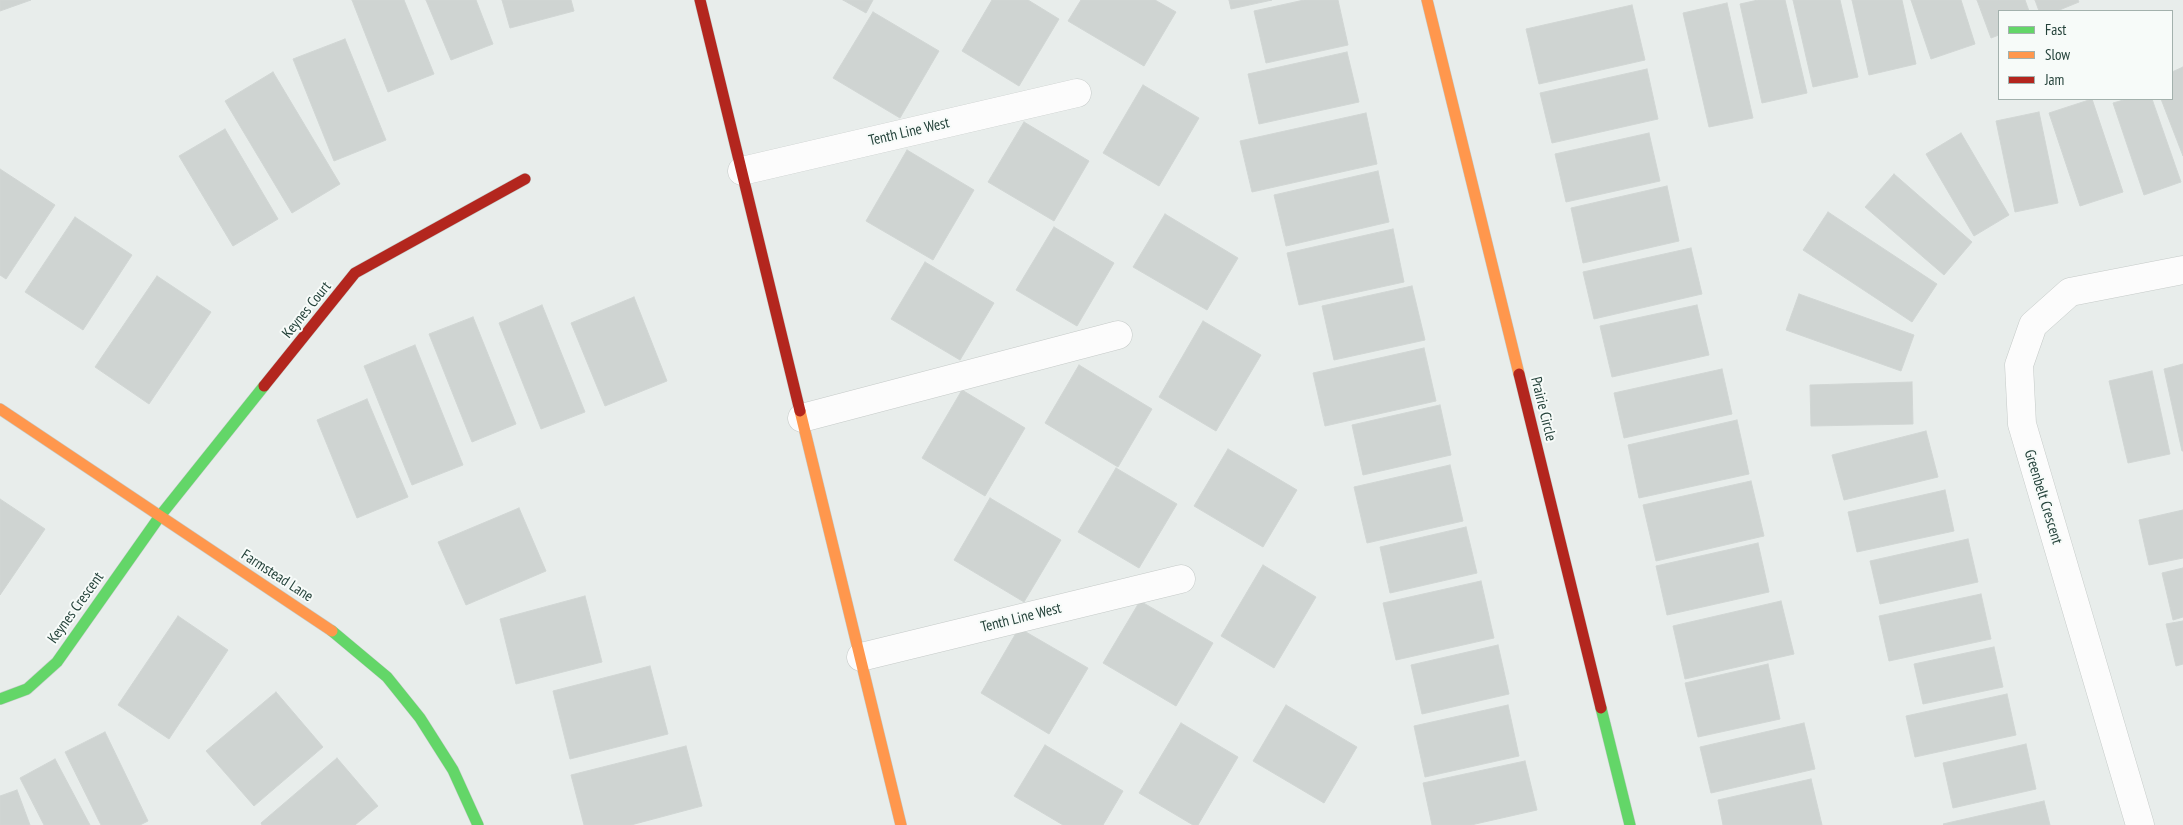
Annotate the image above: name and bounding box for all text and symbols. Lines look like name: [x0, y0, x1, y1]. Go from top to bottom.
legend: [1998, 10, 2173, 100]
text: Fast: [2045, 20, 2066, 39]
text: Slow: [2045, 45, 2070, 64]
text: Jam: [2045, 70, 2064, 89]
street label: Tenth Line West: [867, 114, 951, 150]
street label: Keynes Court: [279, 278, 335, 342]
street label: Prairie Circle: [1526, 375, 1560, 443]
street label: Greenbelt Crescent: [2020, 448, 2066, 546]
street label: Farmstead Lane: [238, 546, 316, 606]
street label: Keynes Crescent: [44, 569, 108, 647]
street label: Tenth Line West: [979, 599, 1063, 637]

